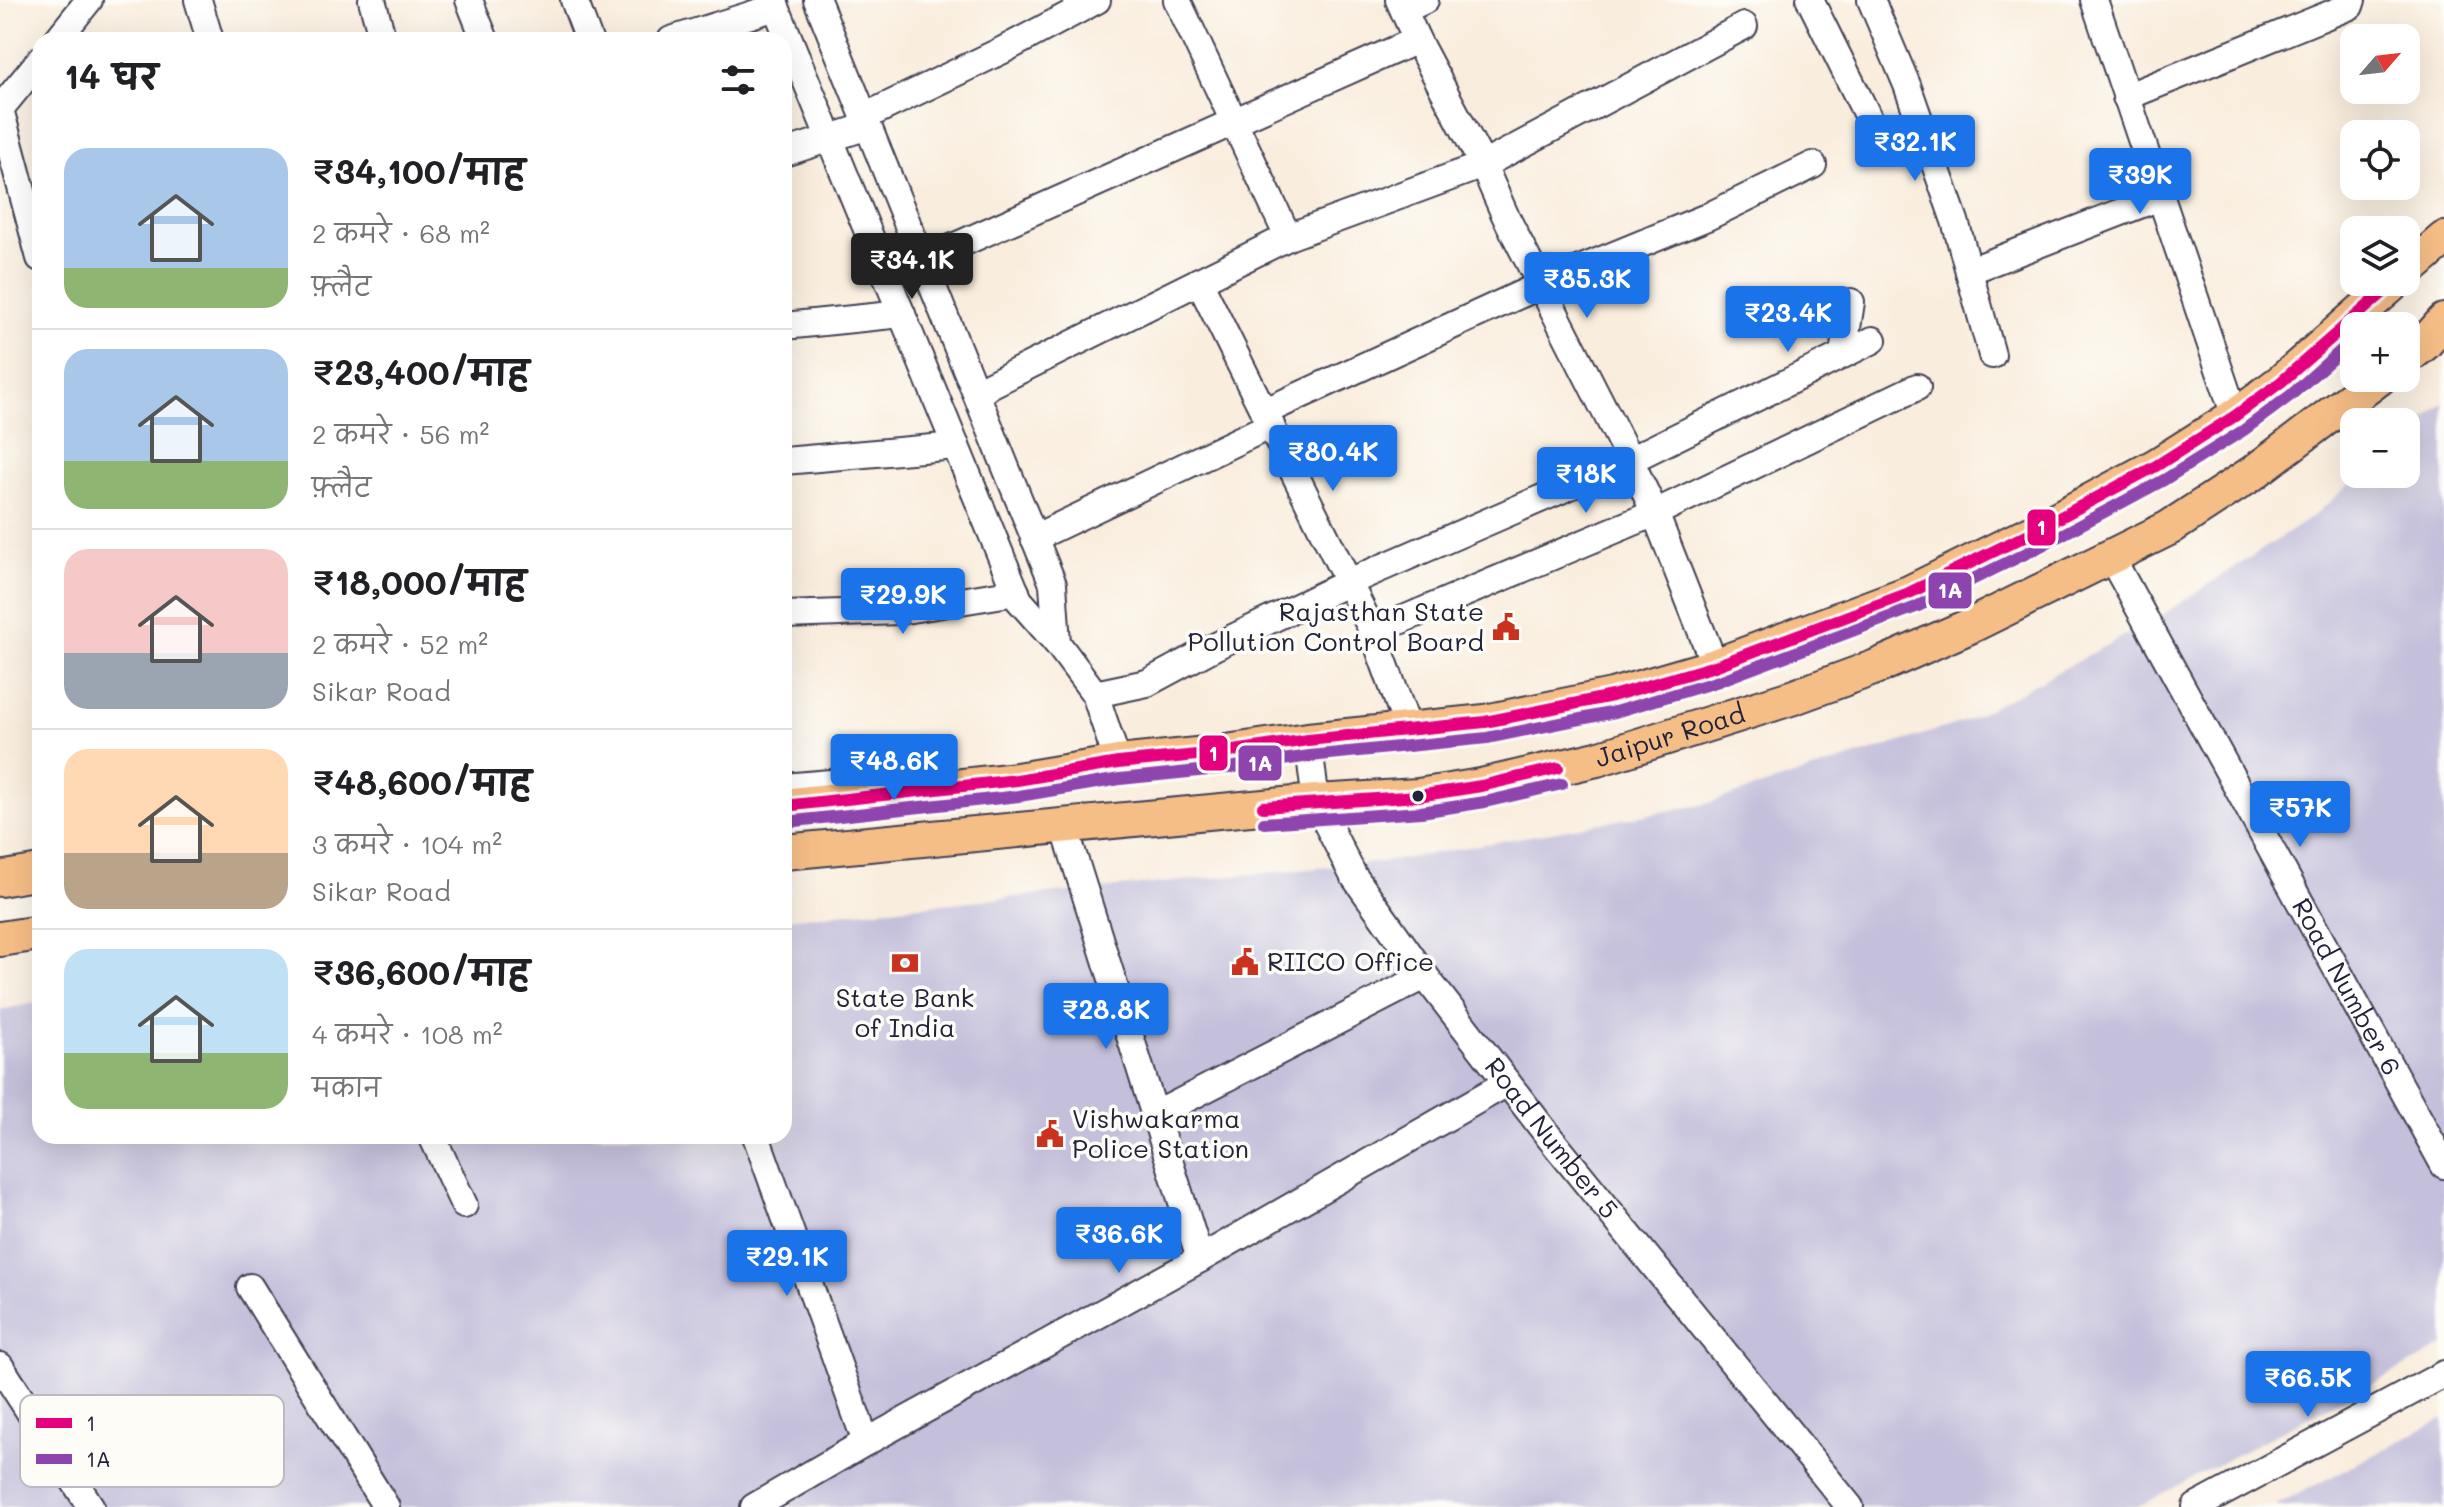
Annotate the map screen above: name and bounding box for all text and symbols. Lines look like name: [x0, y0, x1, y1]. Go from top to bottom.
north arrow: [2340, 24, 2420, 104]
map controls: [2340, 24, 2420, 488]
text: 14 घर: [64, 53, 158, 98]
icon: filters: [716, 58, 760, 102]
pin: ₹32.1K: [1850, 115, 1980, 183]
button: locate: [2340, 120, 2420, 200]
text: ₹32.1K: [1873, 124, 1957, 158]
text: ₹34,100/माह: [312, 148, 525, 193]
pin: ₹39K: [2093, 148, 2187, 216]
text: ₹39K: [2107, 157, 2173, 191]
icon: home: [128, 180, 224, 276]
text: 2 कमरे · 68 m²: [312, 216, 490, 250]
button: layers: [2340, 216, 2420, 296]
pin: ₹34.1K: [847, 233, 977, 301]
text: ₹34.1K: [869, 242, 955, 276]
pin: ₹85.3K: [1522, 252, 1652, 320]
text: ₹85.3K: [1542, 261, 1632, 295]
text: फ़्लैट: [312, 269, 371, 303]
pin: ₹23.4K: [1723, 286, 1853, 354]
text: ₹23.4K: [1744, 295, 1832, 329]
button: +: [2340, 312, 2420, 392]
text: ₹23,400/माह: [312, 349, 529, 394]
icon: home: [128, 381, 224, 477]
button: −: [2340, 408, 2420, 488]
text: 2 कमरे · 56 m²: [312, 417, 489, 451]
pin: ₹80.4K: [1268, 425, 1398, 493]
text: ₹80.4K: [1287, 434, 1379, 468]
pin: ₹18K: [1539, 447, 1633, 515]
text: ₹18K: [1555, 456, 1617, 490]
text: फ़्लैट: [312, 470, 371, 504]
line badge: 1: [2026, 508, 2057, 547]
text: 1: [2036, 512, 2046, 541]
text: ₹18,000/माह: [312, 559, 526, 604]
pin: ₹29.9K: [838, 568, 968, 636]
line badge: 1A: [1927, 571, 1973, 610]
text: 1A: [1937, 575, 1963, 604]
text: ₹29.9K: [859, 577, 947, 611]
icon: home: [128, 581, 224, 677]
place label: Rajasthan State Pollution Control Board: [1187, 594, 1484, 658]
public building icon: Rajasthan State Pollution Control Board: [1491, 612, 1521, 642]
text: 2 कमरे · 52 m²: [312, 627, 488, 661]
text: Sikar Road: [312, 674, 451, 708]
street label: Jaipur Road: [1591, 696, 1749, 775]
pin: ₹48.6K: [829, 734, 959, 802]
line badge: 1: [1198, 734, 1229, 772]
text: 1: [1208, 738, 1218, 767]
text: ₹48.6K: [849, 743, 939, 777]
line badge: 1A: [1237, 744, 1283, 782]
text: 1A: [1247, 748, 1273, 777]
text: ₹48,600/माह: [312, 759, 532, 804]
icon: home: [128, 781, 224, 877]
pin: ₹57K: [2253, 781, 2347, 849]
unlabelled marker: [1410, 788, 1426, 804]
text: ₹57K: [2268, 790, 2332, 824]
text: 3 कमरे · 104 m²: [312, 827, 502, 861]
text: Sikar Road: [312, 874, 451, 908]
street label: Road Number 6: [2285, 892, 2409, 1081]
place label: RIICO Office: [1267, 944, 1434, 978]
public building icon: RIICO Office: [1230, 947, 1260, 977]
bank icon: State Bank of India: [890, 948, 920, 978]
text: ₹36,600/माह: [312, 949, 530, 994]
place label: State Bank of India: [836, 980, 974, 1044]
icon: home: [128, 981, 224, 1077]
pin: ₹28.8K: [1041, 983, 1171, 1051]
text: ₹28.8K: [1061, 992, 1151, 1026]
text: 4 कमरे · 108 m²: [312, 1017, 503, 1051]
street label: Road Number 5: [1478, 1050, 1627, 1225]
text: मकान: [312, 1070, 381, 1104]
place label: Vishwakarma Police Station: [1072, 1101, 1249, 1165]
public building icon: Vishwakarma Police Station: [1035, 1119, 1065, 1149]
pin: ₹36.6K: [1054, 1207, 1184, 1275]
text: ₹36.6K: [1074, 1216, 1164, 1250]
pin: ₹29.1K: [722, 1230, 852, 1298]
text: ₹29.1K: [745, 1239, 829, 1273]
pin: ₹66.5K: [2243, 1351, 2373, 1419]
text: ₹66.5K: [2264, 1360, 2352, 1394]
legend: [20, 1395, 284, 1487]
text: 1: [86, 1408, 96, 1437]
text: 1A: [86, 1444, 111, 1473]

